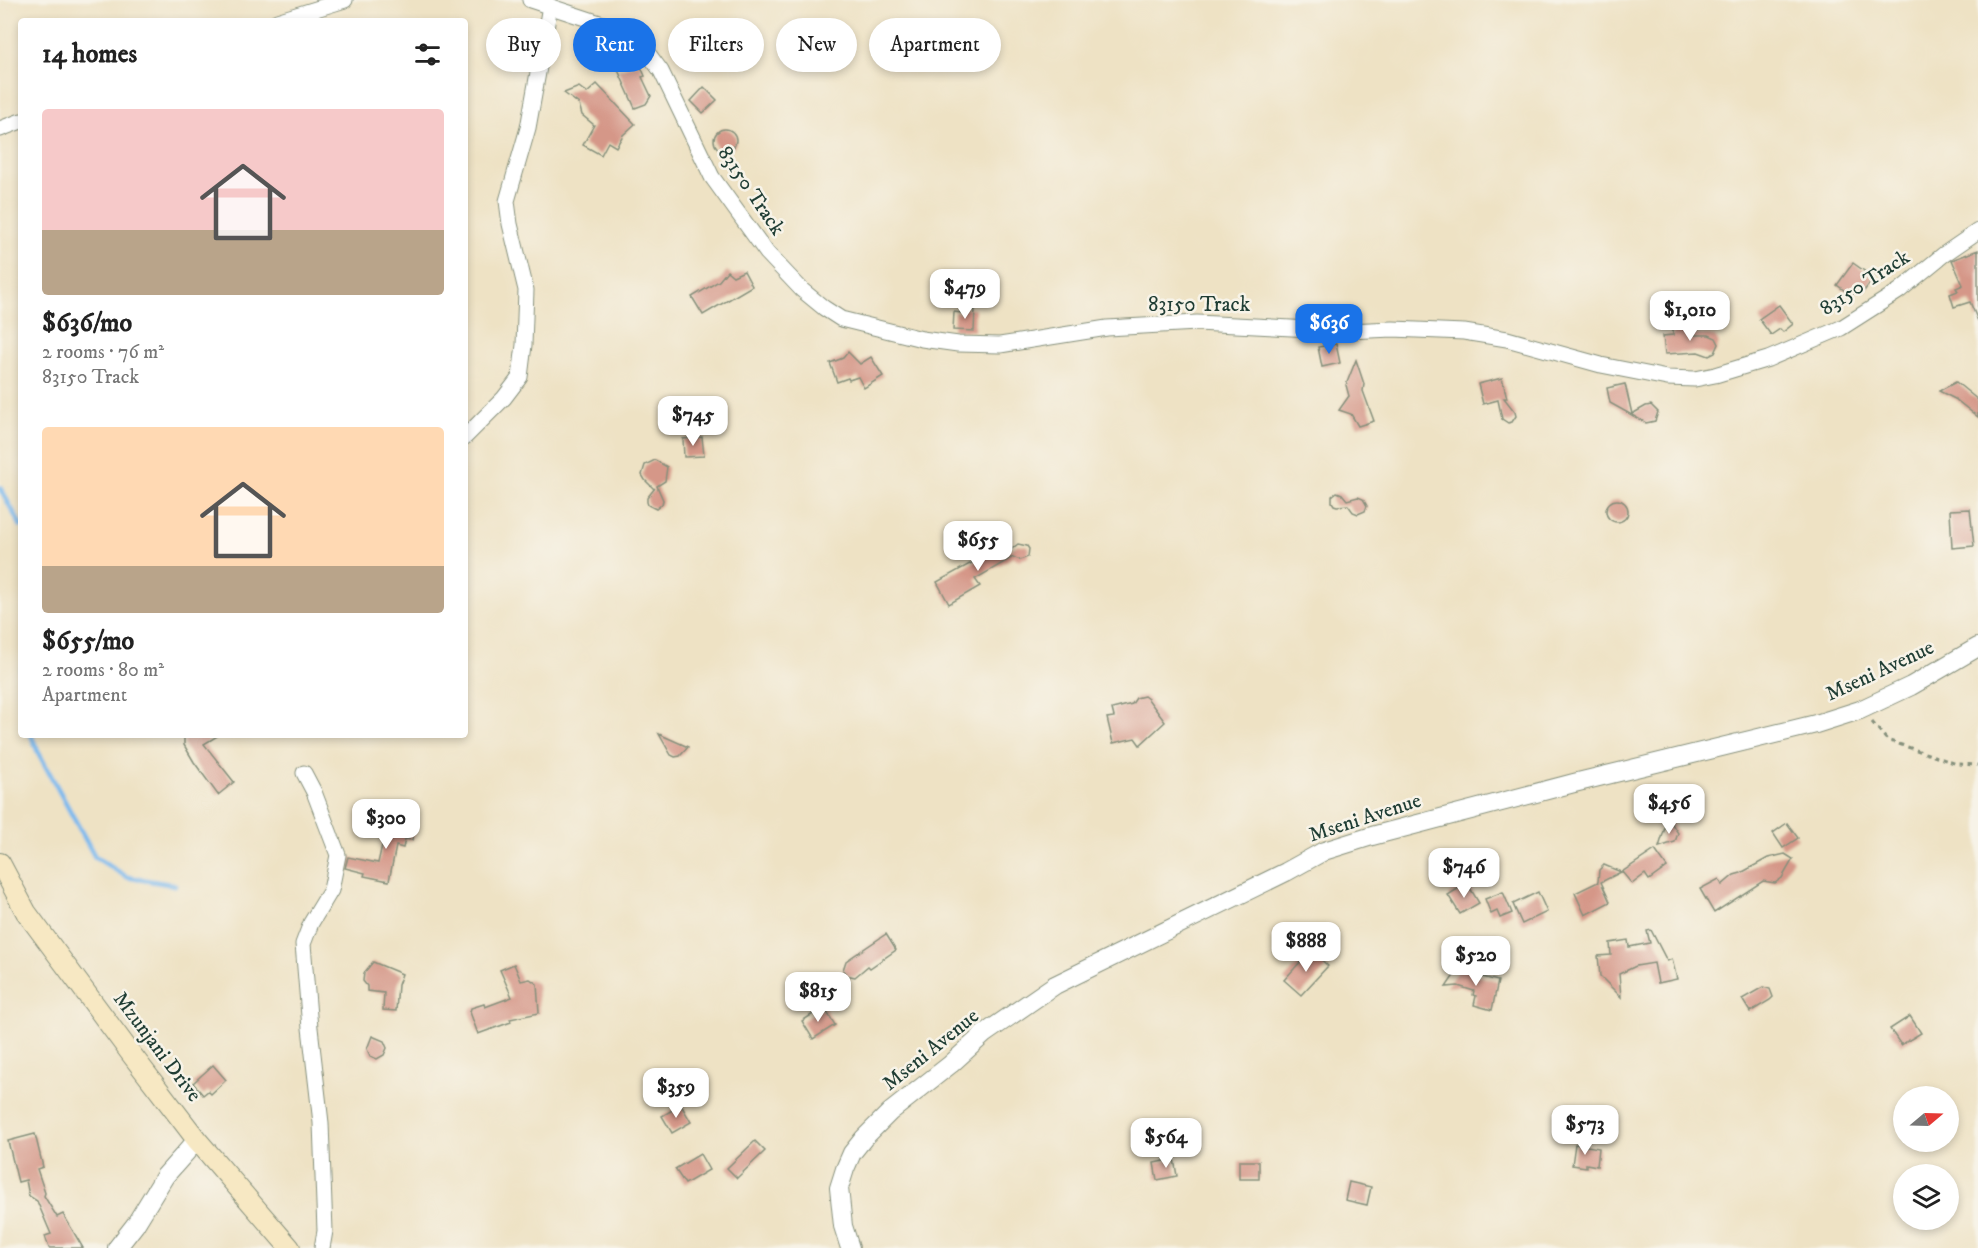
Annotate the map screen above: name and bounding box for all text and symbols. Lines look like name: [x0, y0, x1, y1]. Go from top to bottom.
chip: Buy: [486, 18, 561, 72]
chip: Rent: [573, 18, 656, 72]
chip: Filters: [668, 18, 764, 72]
chip: New: [776, 18, 857, 72]
chip: Apartment: [869, 18, 1001, 72]
text: 14 homes: [42, 38, 137, 71]
icon: filters: [411, 38, 444, 71]
street label: 83150 Track: [712, 141, 791, 241]
icon: home: [189, 148, 297, 256]
street label: 83150 Track: [1815, 244, 1915, 322]
pin: $479: [929, 269, 1001, 320]
text: $479: [944, 276, 986, 301]
pin: $1,010: [1641, 291, 1739, 342]
street label: 83150 Track: [1148, 292, 1251, 318]
text: $1,010: [1664, 298, 1716, 323]
pin: $636: [1293, 304, 1365, 355]
text: $636/mo: [42, 307, 132, 340]
text: $636: [1309, 311, 1349, 336]
text: 2 rooms · 76 m²: [42, 340, 164, 365]
text: 83150 Track: [42, 365, 139, 390]
pin: $745: [657, 396, 729, 447]
text: $745: [672, 403, 714, 428]
icon: home: [189, 466, 297, 574]
pin: $655: [942, 521, 1014, 572]
text: $655: [957, 528, 999, 553]
text: $655/mo: [42, 625, 134, 658]
street label: Mseni Avenue: [1822, 635, 1938, 707]
text: 2 rooms · 80 m²: [42, 658, 164, 683]
text: Apartment: [42, 683, 127, 708]
pin: $456: [1633, 784, 1705, 835]
street label: Mseni Avenue: [1306, 788, 1425, 848]
text: $456: [1648, 791, 1690, 816]
pin: $300: [350, 799, 422, 850]
text: $300: [366, 806, 406, 831]
pin: $746: [1428, 848, 1500, 899]
text: $746: [1442, 855, 1486, 880]
pin: $888: [1270, 922, 1342, 973]
text: $888: [1286, 929, 1326, 954]
pin: $520: [1440, 936, 1512, 987]
text: $520: [1455, 943, 1497, 968]
pin: $815: [782, 972, 854, 1023]
text: $815: [799, 979, 837, 1004]
street label: Mzunjani Drive: [107, 987, 207, 1107]
street label: Mseni Avenue: [878, 1003, 985, 1097]
pin: $359: [640, 1068, 712, 1119]
text: $359: [657, 1075, 695, 1100]
north arrow: [1893, 1086, 1959, 1152]
map controls: [1893, 1086, 1959, 1230]
pin: $573: [1549, 1105, 1621, 1156]
text: $573: [1566, 1112, 1604, 1137]
pin: $564: [1130, 1118, 1202, 1169]
text: $564: [1145, 1125, 1187, 1150]
button: layers: [1893, 1164, 1959, 1230]

